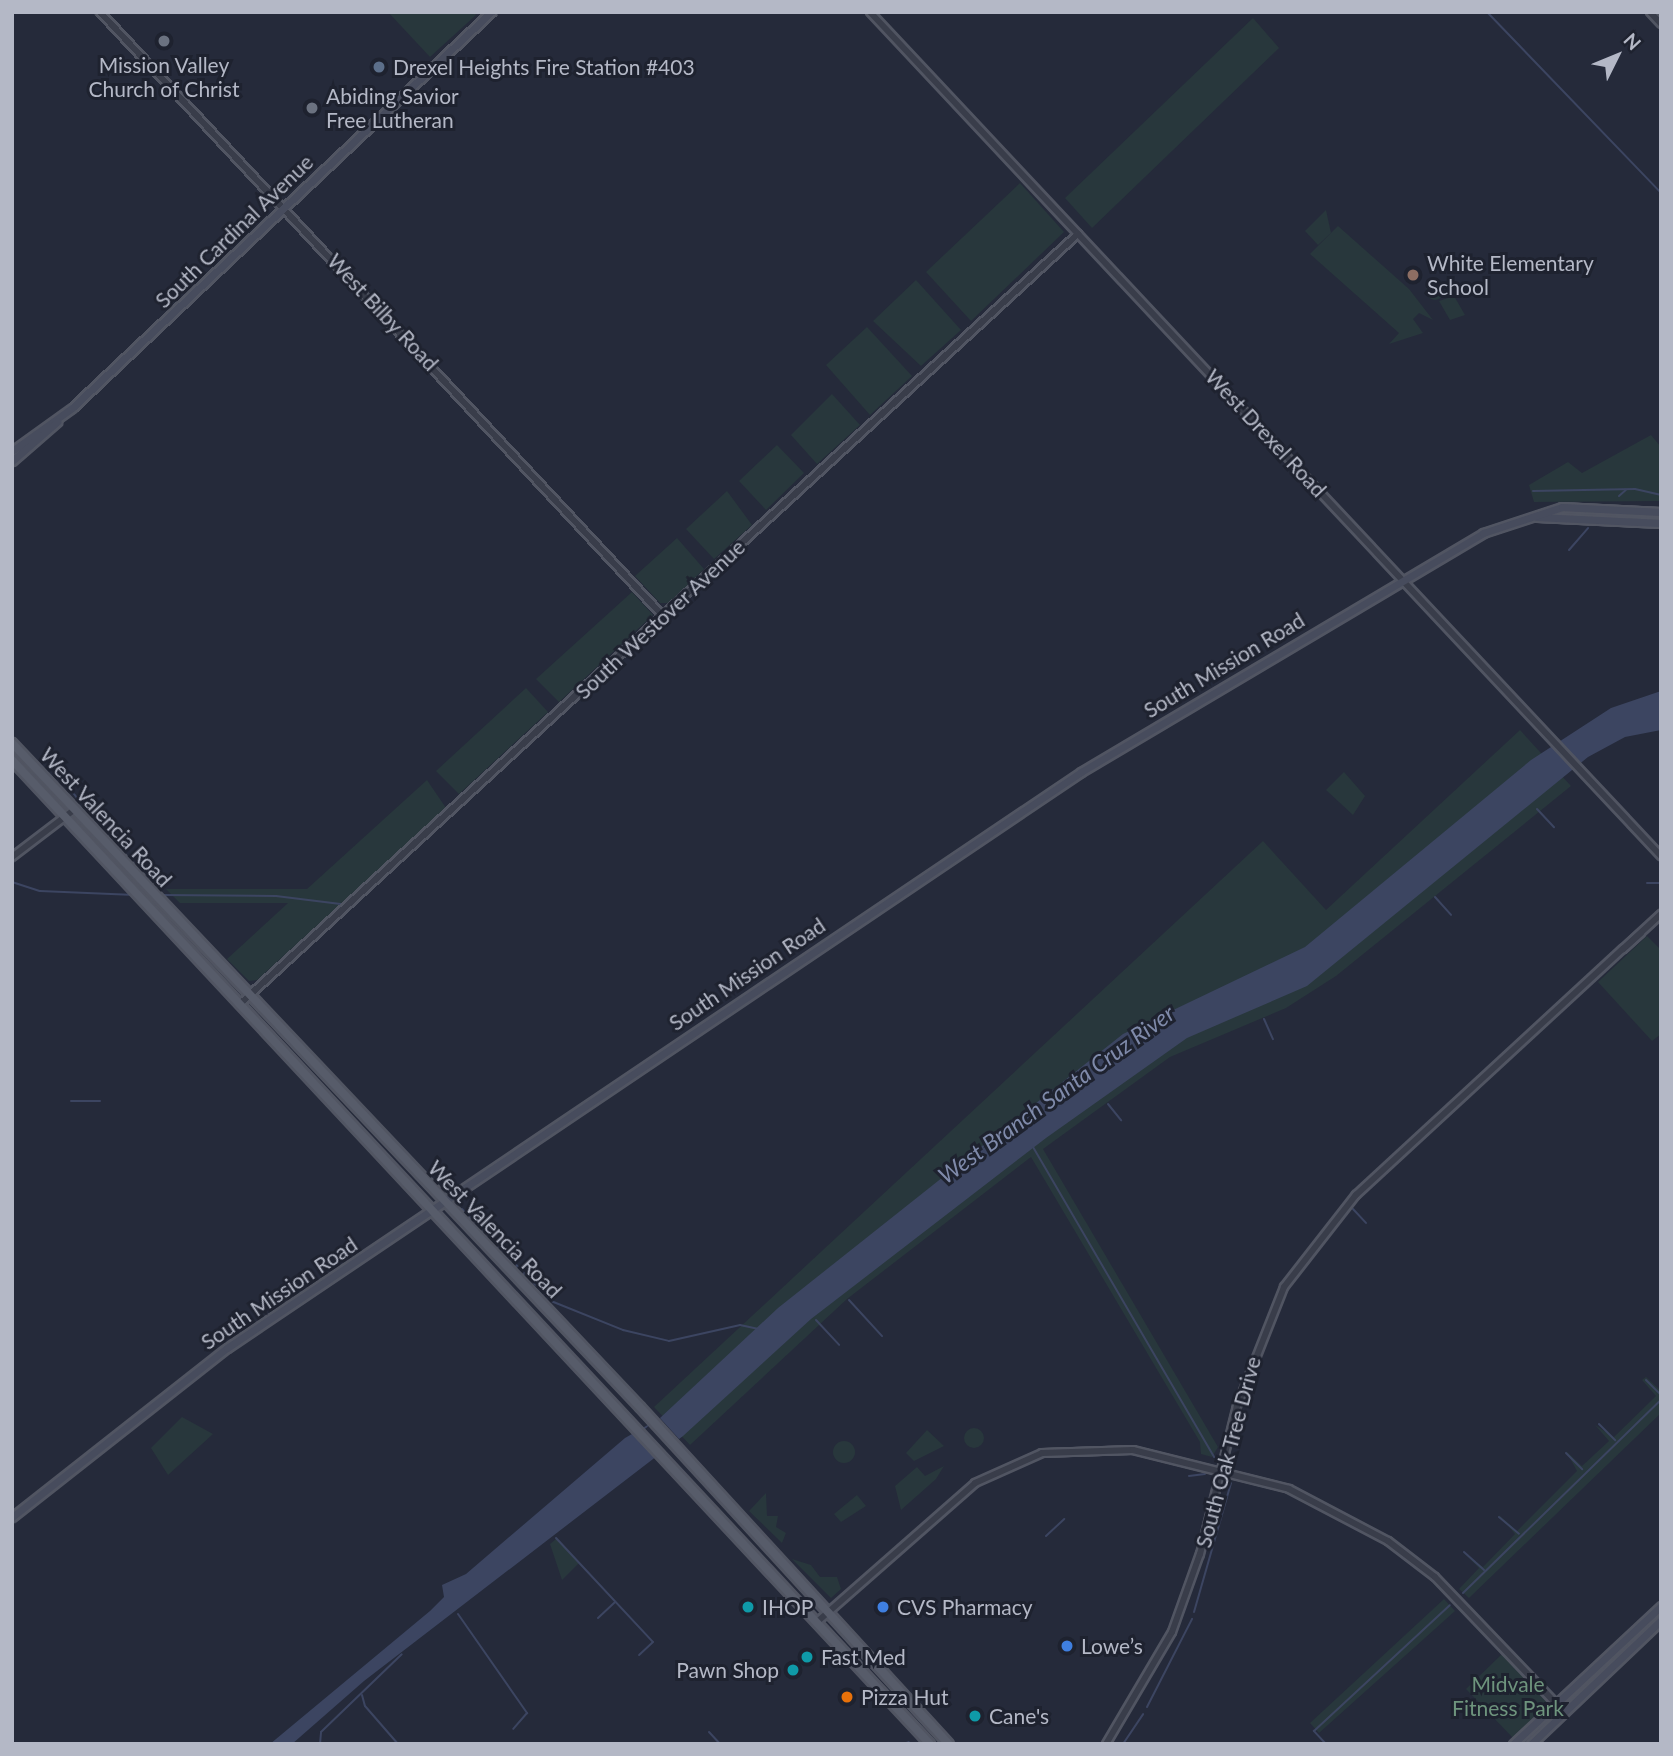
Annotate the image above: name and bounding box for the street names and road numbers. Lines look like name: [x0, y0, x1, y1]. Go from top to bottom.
street label: South Cardinal Avenue: [150, 149, 318, 313]
street label: West Bilby Road: [322, 248, 444, 376]
street label: West Drexel Road: [1200, 364, 1332, 502]
street label: South Westover Avenue: [570, 534, 750, 704]
street label: South Mission Road: [1139, 607, 1309, 723]
street label: West Valencia Road: [35, 742, 177, 892]
street label: South Mission Road: [664, 912, 830, 1036]
street label: West Valencia Road: [423, 1155, 567, 1303]
street label: South Mission Road: [196, 1231, 362, 1355]
street label: South Oak Tree Drive: [1190, 1353, 1266, 1551]

